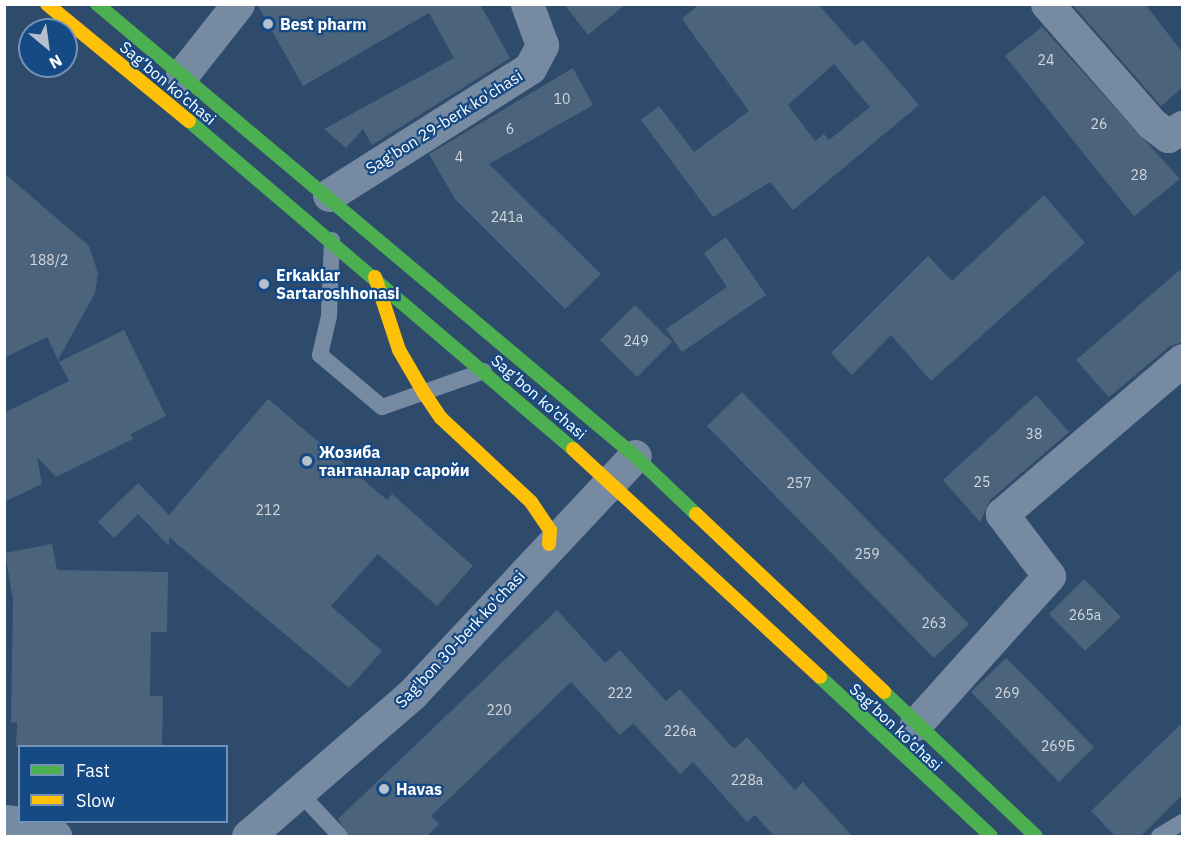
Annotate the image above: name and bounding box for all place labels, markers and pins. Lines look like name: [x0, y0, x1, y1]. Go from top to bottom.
place label: Best pharm: [280, 14, 367, 34]
marker: Best pharm: [261, 17, 275, 31]
place label: Erkaklar Sartaroshhonasi: [276, 265, 400, 303]
marker: Erkaklar Sartaroshhonasi: [257, 277, 271, 291]
place label: Жозиба тантаналар саройи: [319, 442, 470, 480]
marker: Жозиба тантаналар саройи: [300, 454, 314, 468]
place label: Havas: [396, 779, 442, 799]
marker: Havas: [377, 782, 391, 796]

